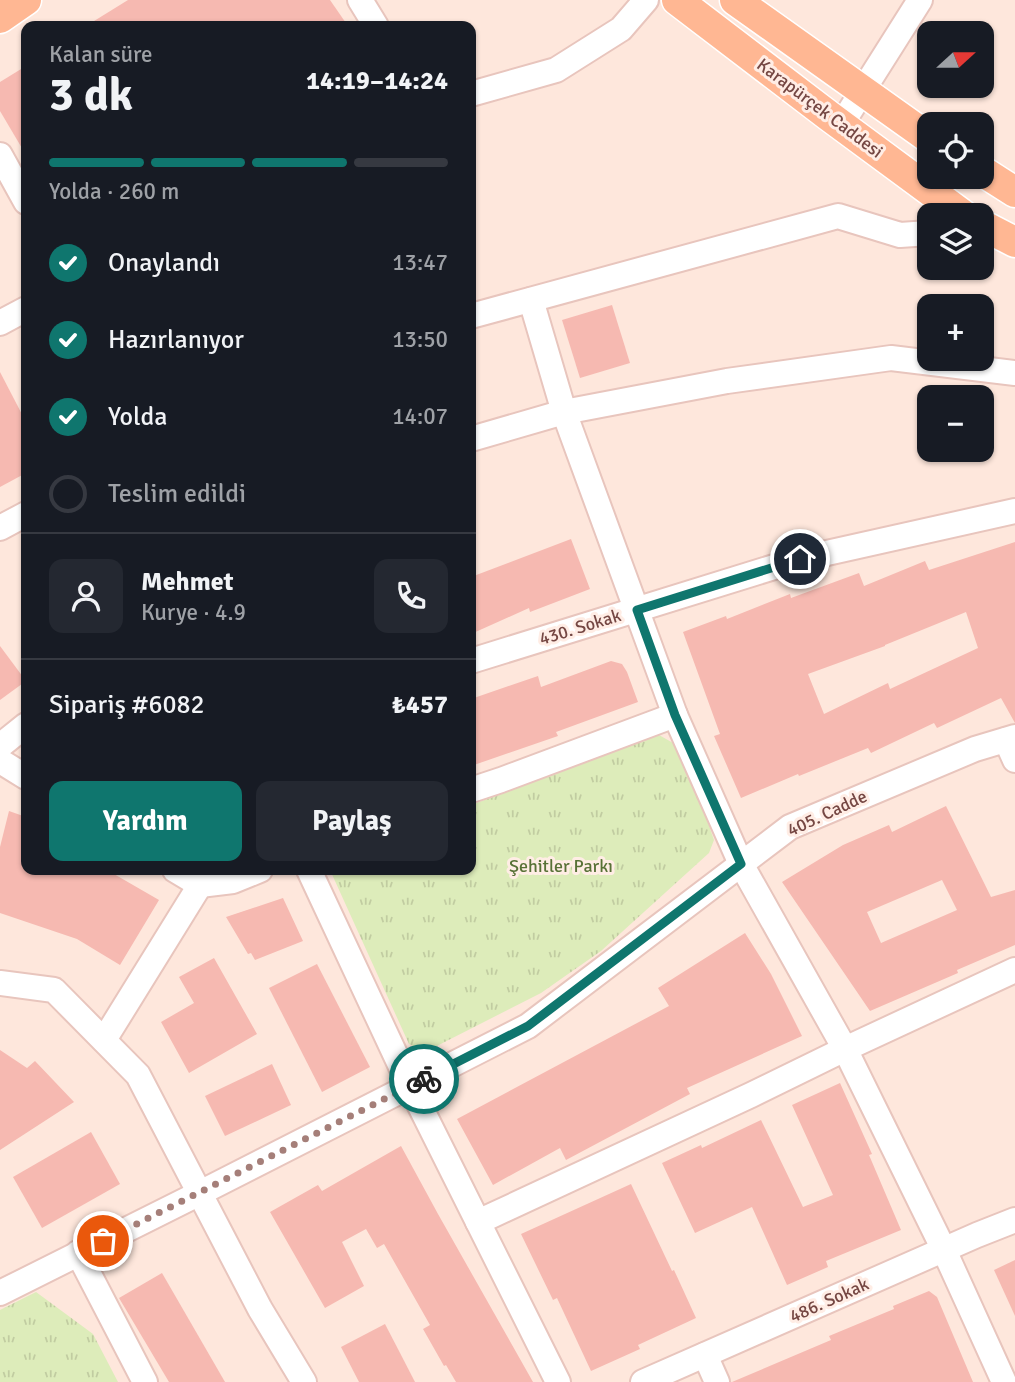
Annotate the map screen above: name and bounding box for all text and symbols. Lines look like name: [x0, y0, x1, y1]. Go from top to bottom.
north arrow: [917, 21, 994, 98]
map controls: [917, 21, 994, 462]
text: Kalan süre: [49, 40, 153, 69]
street label: Karapürçek Caddesi: [753, 53, 887, 163]
text: 14:19–14:24: [306, 65, 448, 97]
text: 3 dk: [49, 67, 133, 123]
button: locate: [917, 112, 994, 189]
text: Yolda · 260 m: [49, 177, 179, 206]
button: layers: [917, 203, 994, 280]
icon: check: [49, 244, 87, 282]
text: Onaylandı: [108, 247, 220, 279]
text: 13:47: [392, 248, 448, 277]
button: +: [917, 294, 994, 371]
icon: check: [49, 321, 87, 359]
text: Hazırlanıyor: [108, 324, 244, 356]
text: 13:50: [392, 325, 448, 354]
button: −: [917, 385, 994, 462]
icon: check: [49, 398, 87, 436]
text: Yolda: [108, 401, 168, 433]
text: 14:07: [392, 402, 448, 431]
text: Teslim edildi: [108, 478, 246, 510]
pin: [770, 529, 830, 589]
icon: home: [781, 540, 819, 578]
button: person: [49, 559, 123, 633]
button: phone: [374, 559, 448, 633]
text: Mehmet: [141, 566, 233, 598]
text: Kurye · 4.9: [141, 598, 246, 627]
street label: 430. Sokak: [536, 604, 624, 650]
text: Sipariş #6082: [49, 689, 205, 721]
text: ₺457: [392, 689, 448, 721]
button: Yardım: [49, 781, 242, 861]
button: Paylaş: [256, 781, 448, 861]
street label: 405. Cadde: [783, 785, 871, 841]
park label: Şehitler Parkı: [509, 855, 613, 877]
courier: [389, 1044, 459, 1114]
icon: bike: [405, 1060, 443, 1098]
pin: [73, 1211, 133, 1271]
icon: bag: [84, 1222, 122, 1260]
street label: 486. Sokak: [786, 1273, 872, 1327]

